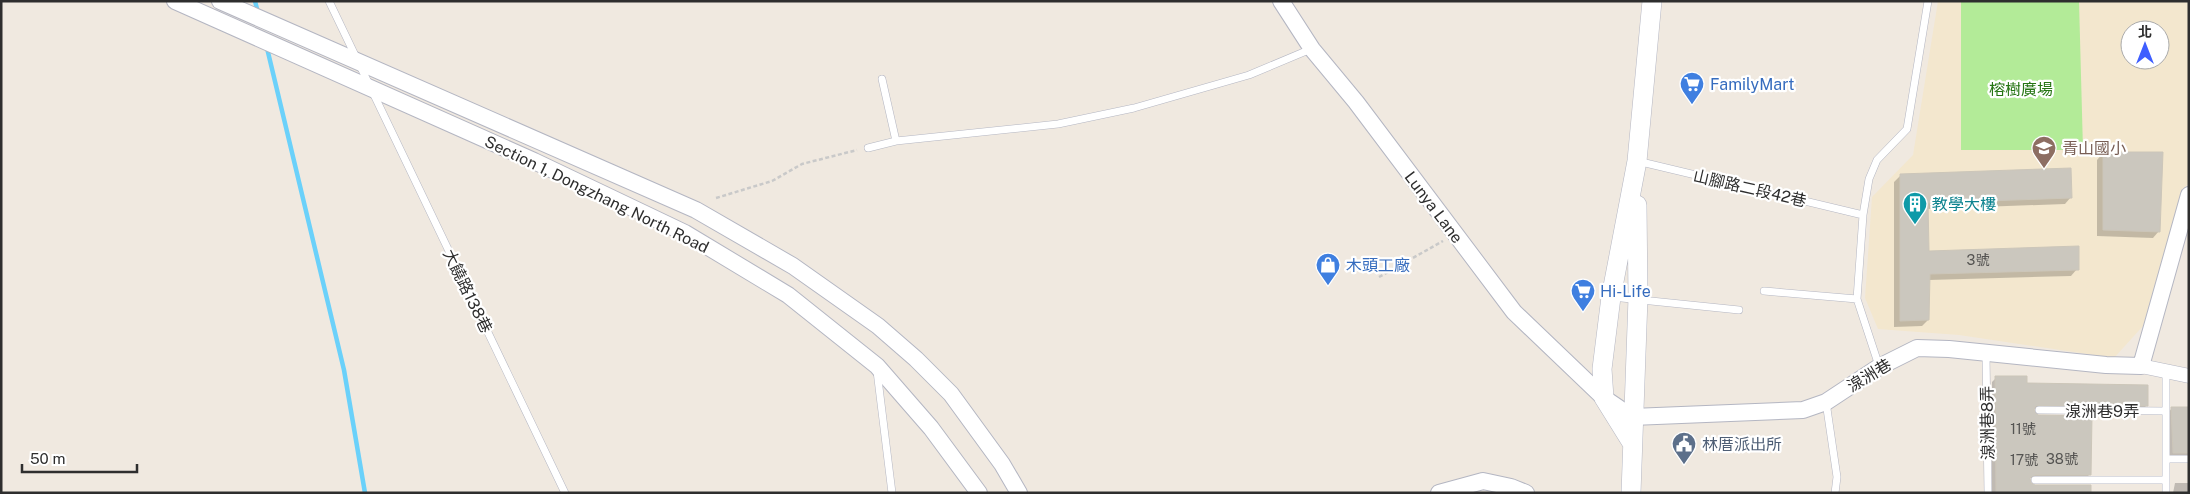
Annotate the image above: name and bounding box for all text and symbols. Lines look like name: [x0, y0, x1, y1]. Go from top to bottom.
north arrow: [2120, 20, 2170, 70]
text: 北: [2138, 24, 2152, 40]
supermarket icon: FamilyMart: [1679, 71, 1705, 105]
place label: FamilyMart: [1710, 75, 1794, 94]
park label: 榕樹廣場: [1989, 80, 2053, 99]
street label: Section 1, Dongzhang North Road: [482, 132, 712, 257]
school or university icon: 青山國小: [2031, 135, 2057, 169]
place label: 青山國小: [2062, 139, 2126, 158]
street label: 山腳路二段42巷: [1691, 166, 1808, 211]
street label: Lunya Lane: [1400, 168, 1467, 247]
building icon: 教學大樓: [1902, 191, 1928, 225]
place label: 教學大樓: [1932, 195, 1996, 214]
street label: 大饒路138巷: [439, 246, 496, 336]
shop icon: 木頭工廠: [1315, 252, 1341, 286]
house number: 3號: [1967, 252, 1989, 268]
place label: 木頭工廠: [1346, 256, 1410, 275]
supermarket icon: Hi-Life: [1570, 278, 1596, 312]
place label: Hi-Life: [1600, 282, 1651, 301]
street label: 湶洲巷: [1844, 355, 1895, 396]
street label: 湶洲巷8弄: [1977, 386, 1998, 460]
street label: 湶洲巷9弄: [2065, 402, 2139, 421]
house number: 11號: [2010, 421, 2036, 437]
public building icon: 林厝派出所: [1671, 431, 1697, 465]
place label: 林厝派出所: [1702, 435, 1782, 454]
scale bar: [22, 442, 138, 474]
text: 50 m: [30, 450, 65, 467]
house number: 38號: [2046, 451, 2078, 467]
house number: 17號: [2010, 452, 2038, 468]

